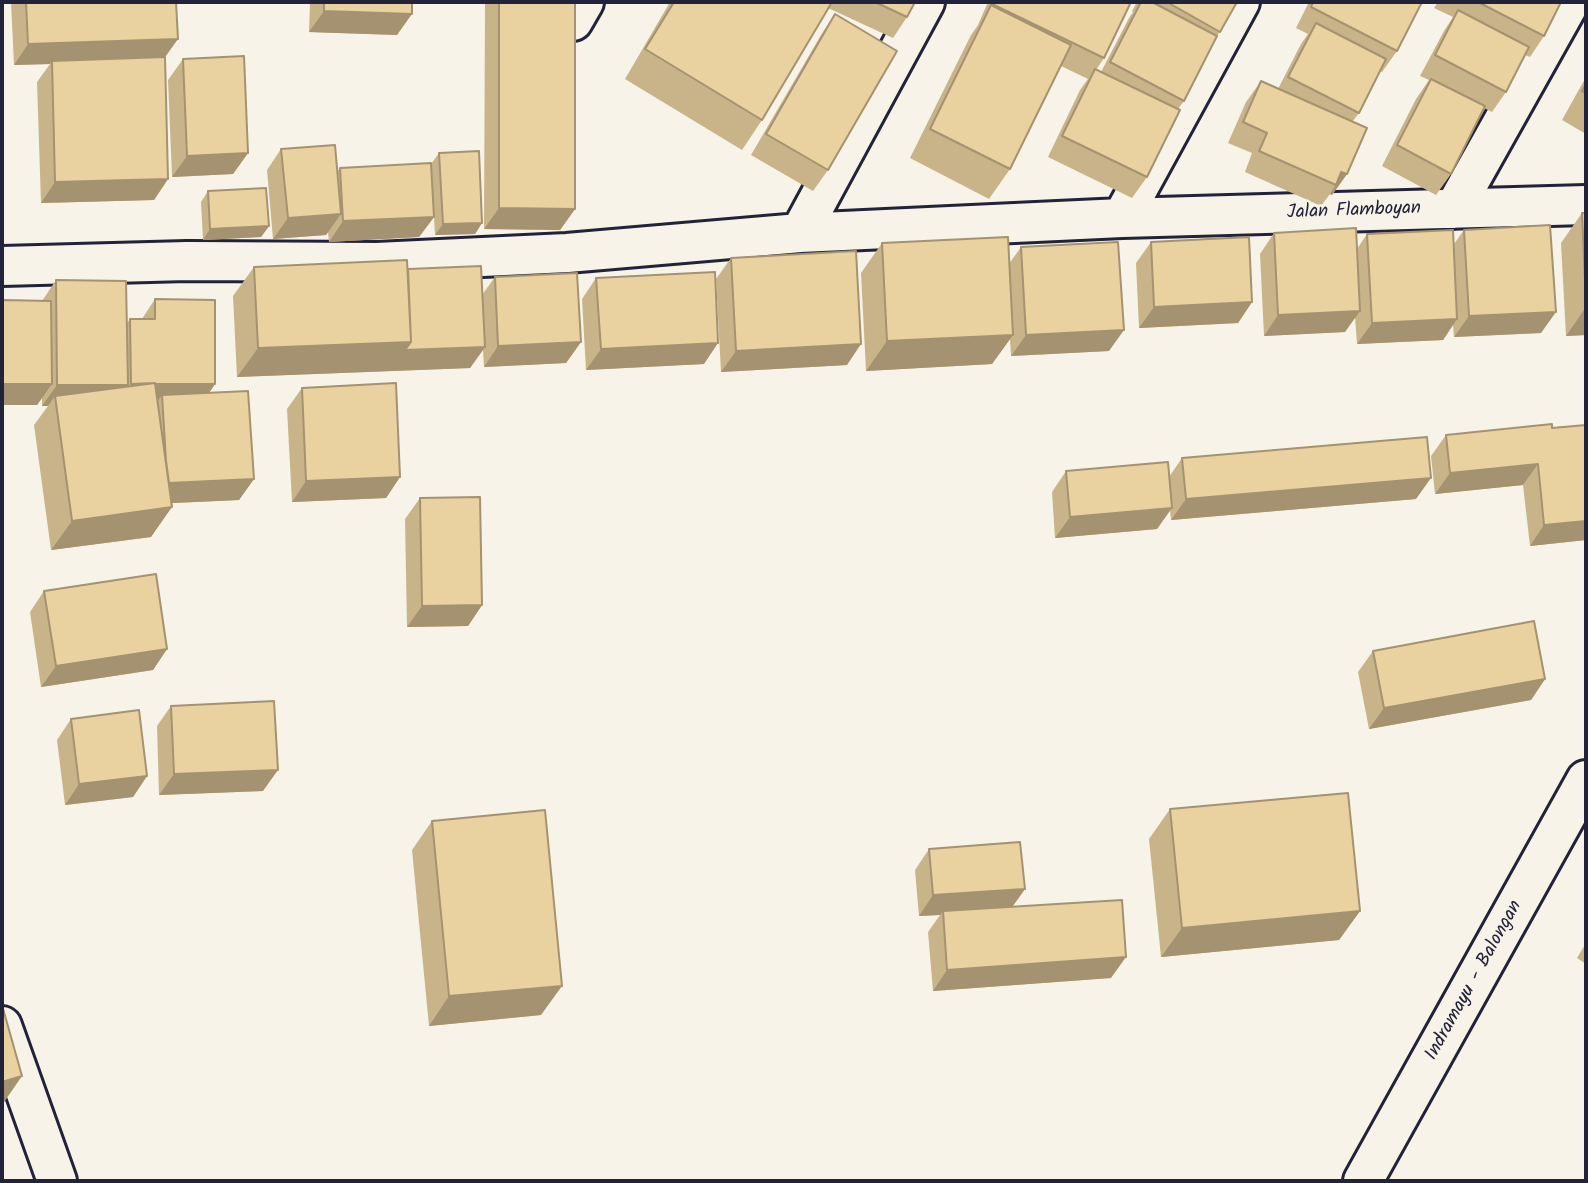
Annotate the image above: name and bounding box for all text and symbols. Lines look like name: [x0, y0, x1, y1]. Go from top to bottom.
street label: Jalan Flamboyan: [1287, 198, 1421, 226]
street label: Indramayu - Balongan: [1422, 897, 1528, 1065]

